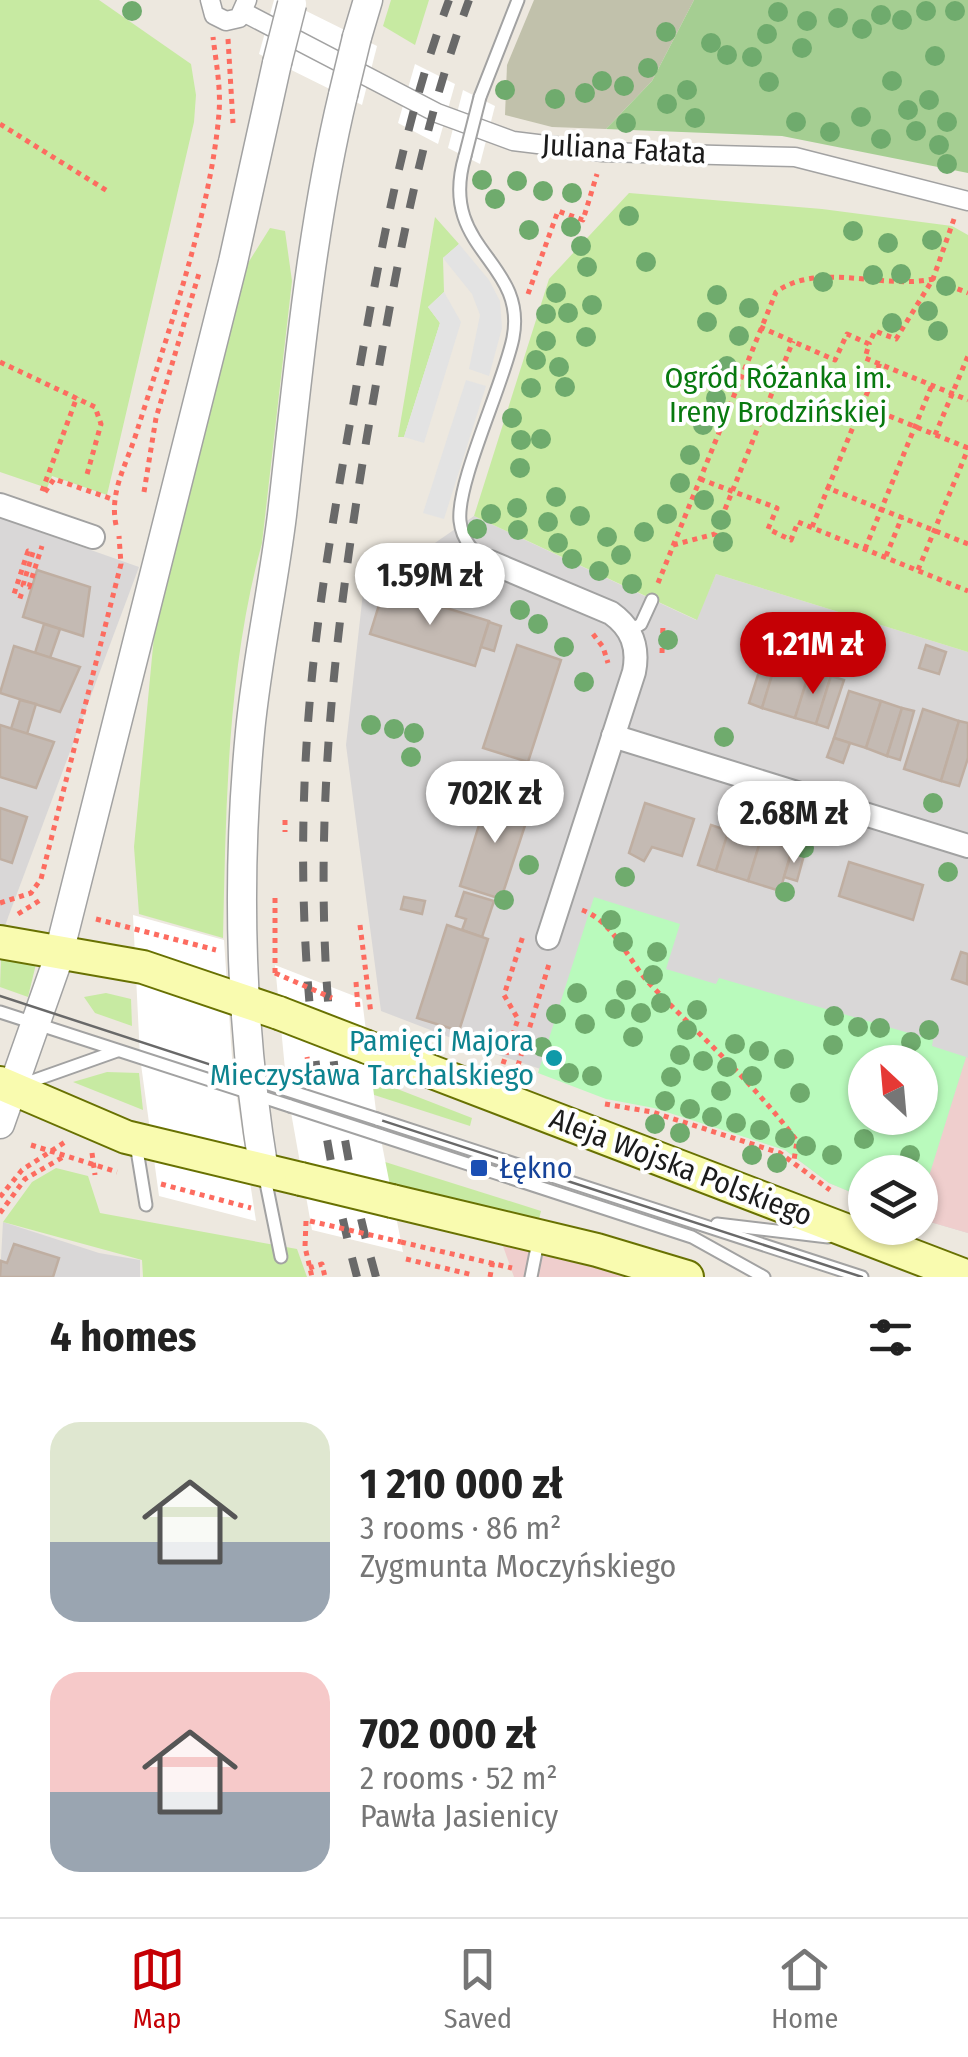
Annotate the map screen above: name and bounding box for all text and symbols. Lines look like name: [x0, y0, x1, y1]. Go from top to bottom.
street label: Juliana Fałata: [541, 127, 707, 171]
park label: Ogród Różanka im. Ireny Brodzińskiej: [664, 360, 892, 430]
pin: 1.59M zł: [327, 543, 533, 628]
text: 1.59M zł: [377, 556, 483, 594]
pin: 1.21M zł: [710, 612, 916, 697]
text: 1.21M zł: [762, 625, 864, 663]
pin: 702K zł: [403, 761, 587, 846]
text: 702K zł: [448, 774, 542, 812]
pin: 2.68M zł: [691, 781, 897, 866]
text: 2.68M zł: [740, 794, 848, 832]
place label: Pamięci Majora Mieczysława Tarchalskiego: [210, 1023, 534, 1093]
north arrow: [848, 1045, 938, 1135]
map controls: [848, 1045, 938, 1245]
marker: Pamięci Majora Mieczysława Tarchalskiego: [543, 1047, 565, 1069]
street label: Aleja Wojska Polskiego: [545, 1100, 817, 1234]
place label: Łękno: [499, 1150, 573, 1186]
button: layers: [848, 1155, 938, 1245]
marker: Łękno: [468, 1157, 490, 1179]
icon: filters: [863, 1310, 918, 1365]
text: 4 homes: [50, 1312, 197, 1362]
text: 1 210 000 zł: [360, 1459, 563, 1509]
icon: home: [130, 1462, 250, 1582]
text: 3 rooms · 86 m²: [360, 1509, 561, 1547]
text: Zygmunta Moczyńskiego: [360, 1547, 676, 1585]
text: 702 000 zł: [360, 1709, 537, 1759]
icon: home: [130, 1712, 250, 1832]
text: 2 rooms · 52 m²: [360, 1759, 558, 1797]
text: Pawła Jasienicy: [360, 1797, 558, 1835]
tab: Map: [130, 1942, 185, 2035]
tab: Saved: [444, 1942, 512, 2035]
tab: Home: [771, 1942, 838, 2035]

